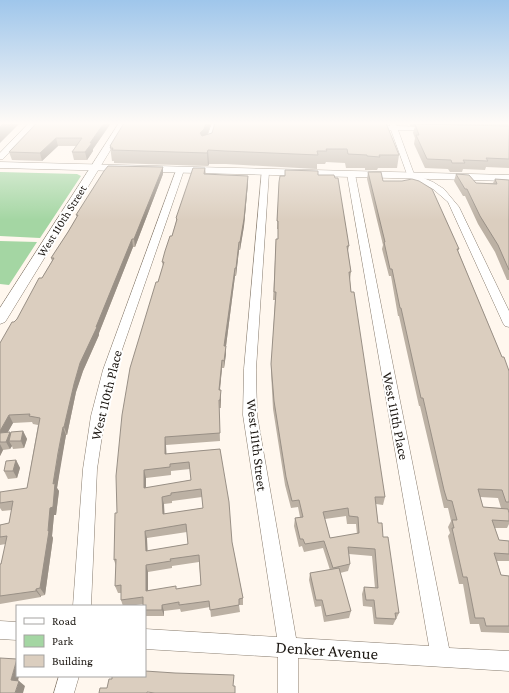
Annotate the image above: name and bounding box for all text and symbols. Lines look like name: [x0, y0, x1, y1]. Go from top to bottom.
street label: West 110th Street: [34, 182, 90, 260]
street label: West 110th Place: [87, 348, 125, 442]
street label: West 111th Place: [380, 371, 412, 461]
street label: West 111th Street: [243, 398, 271, 492]
legend: [16, 605, 146, 677]
text: Road: [52, 614, 77, 628]
text: Park: [52, 634, 74, 648]
street label: Denker Avenue: [275, 637, 379, 664]
text: Building: [52, 654, 93, 668]

